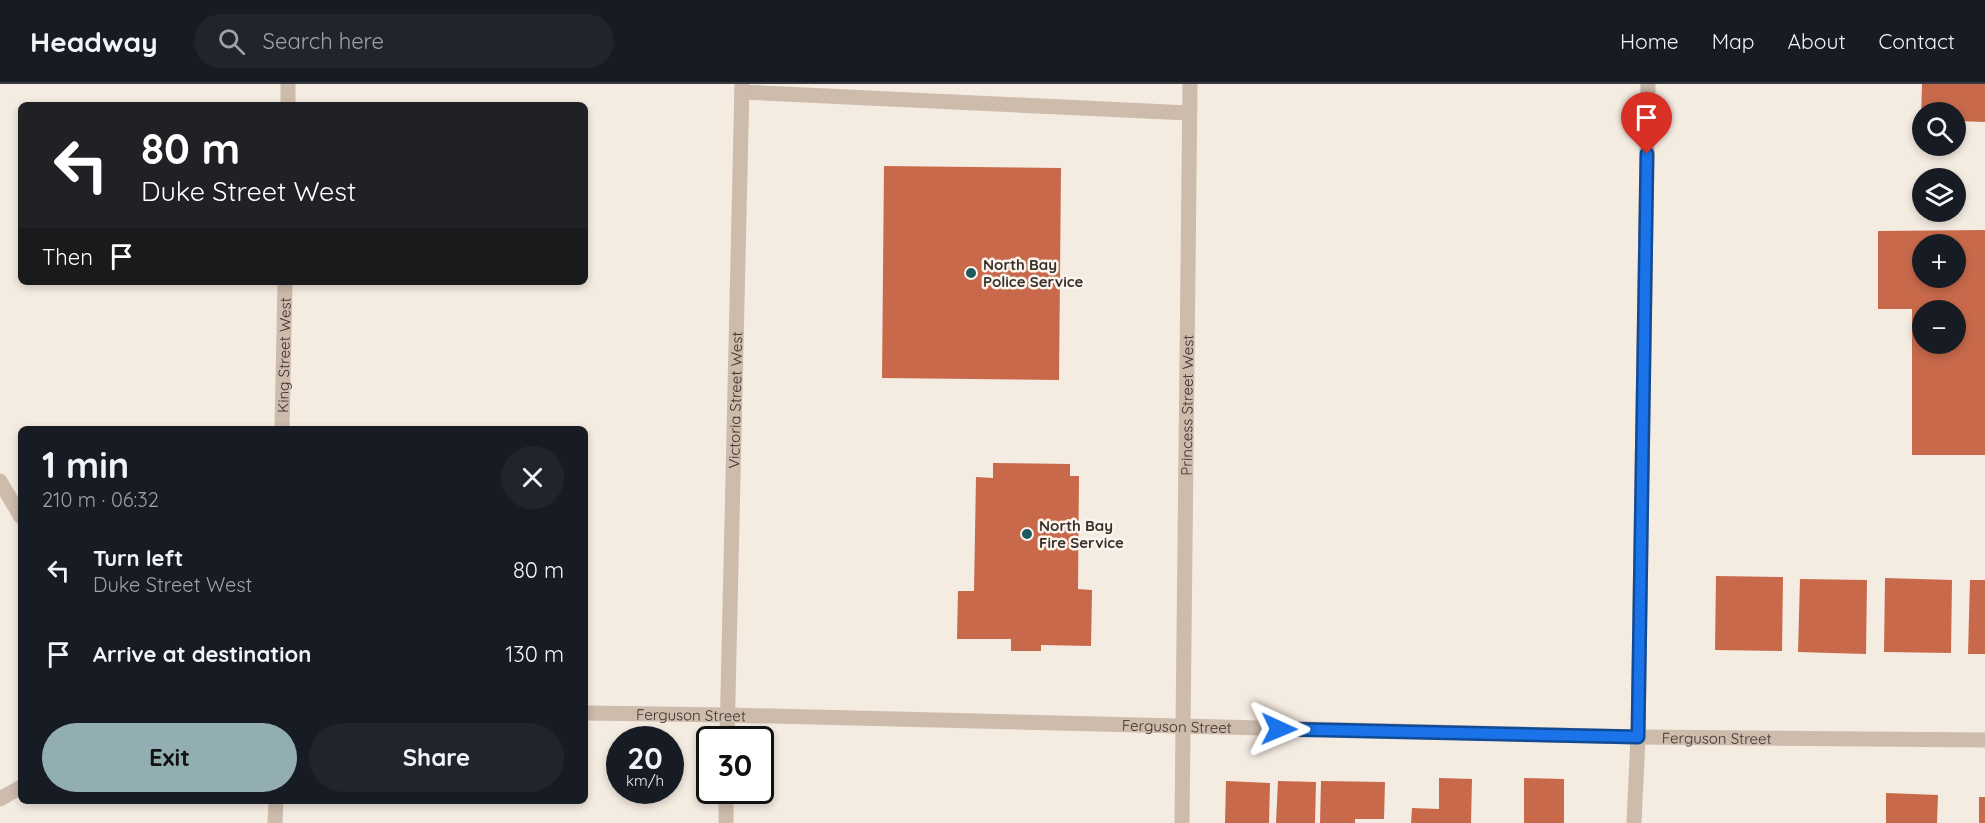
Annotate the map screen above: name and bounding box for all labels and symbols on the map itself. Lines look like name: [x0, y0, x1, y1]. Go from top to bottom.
pin: [1621, 92, 1672, 154]
place label: North Bay Police Service: [983, 255, 1084, 291]
marker: North Bay Police Service: [964, 266, 978, 280]
street label: King Street West: [273, 297, 294, 413]
street label: Victoria Street West: [724, 331, 746, 469]
street label: Princess Street West: [1176, 334, 1197, 476]
place label: North Bay Fire Service: [1039, 516, 1124, 552]
marker: North Bay Fire Service: [1020, 527, 1034, 541]
position arrow: [1247, 697, 1311, 761]
street label: Ferguson Street: [636, 704, 746, 725]
street label: Ferguson Street: [1122, 715, 1232, 737]
speed limit sign: 30: [696, 726, 774, 804]
street label: Ferguson Street: [1662, 728, 1772, 748]

